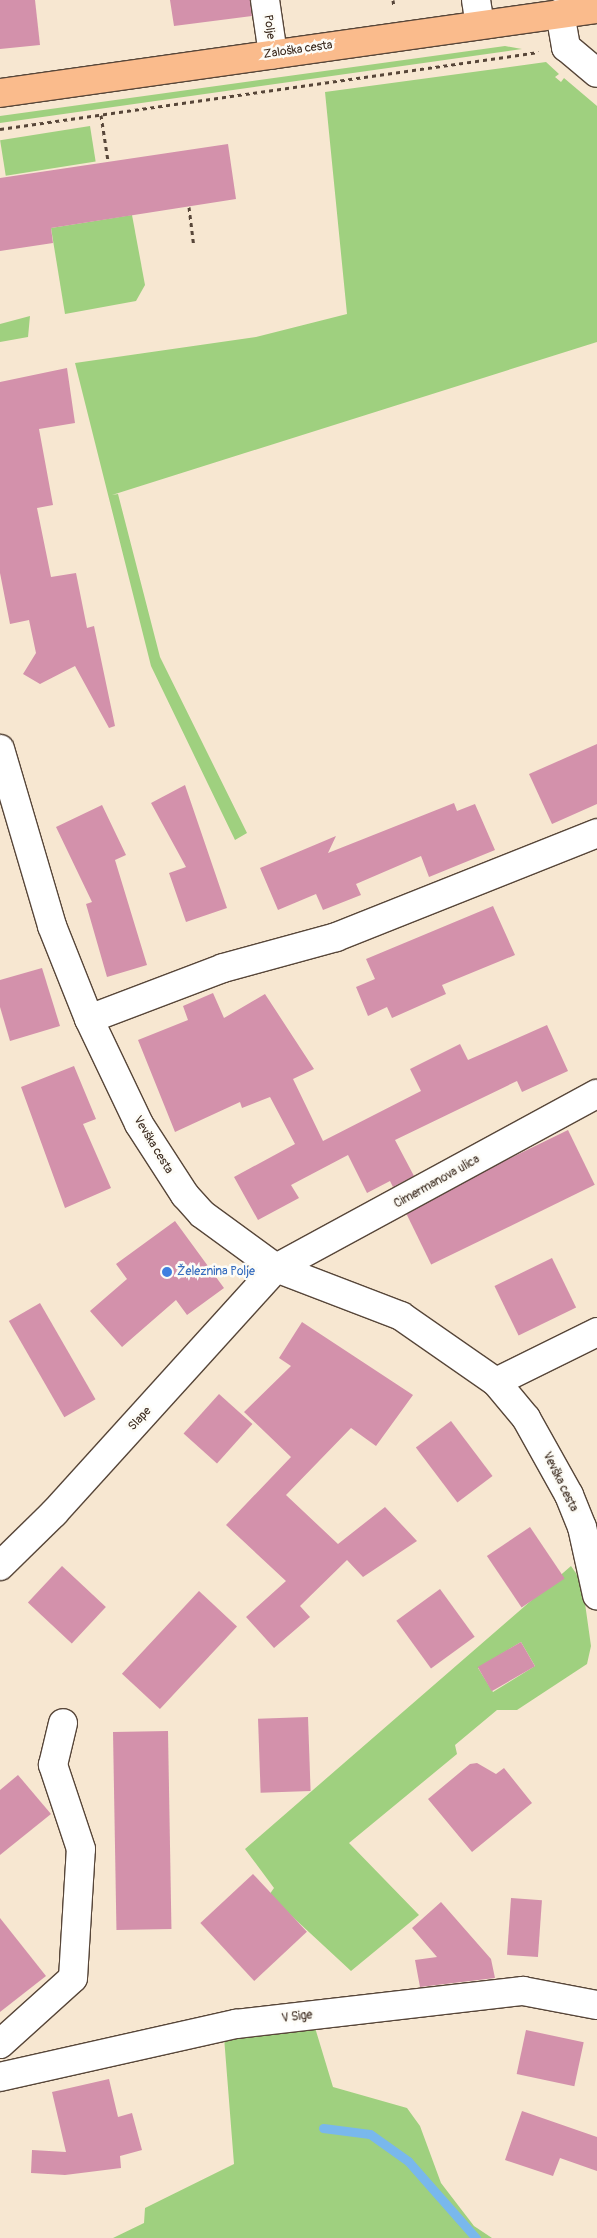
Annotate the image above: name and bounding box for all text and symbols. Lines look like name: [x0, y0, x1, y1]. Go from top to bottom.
street label: Polje: [260, 14, 278, 40]
street label: Zaloška cesta: [263, 38, 333, 62]
street label: Vevška cesta: [130, 1113, 176, 1177]
street label: Cimermanova ulica: [392, 1152, 482, 1212]
place label: Železnina Polje: [177, 1265, 255, 1279]
marker: Železnina Polje: [161, 1266, 173, 1278]
street label: Slape: [126, 1404, 154, 1434]
street label: Vevška cesta: [539, 1450, 581, 1514]
street label: V Sige: [281, 2008, 313, 2026]

